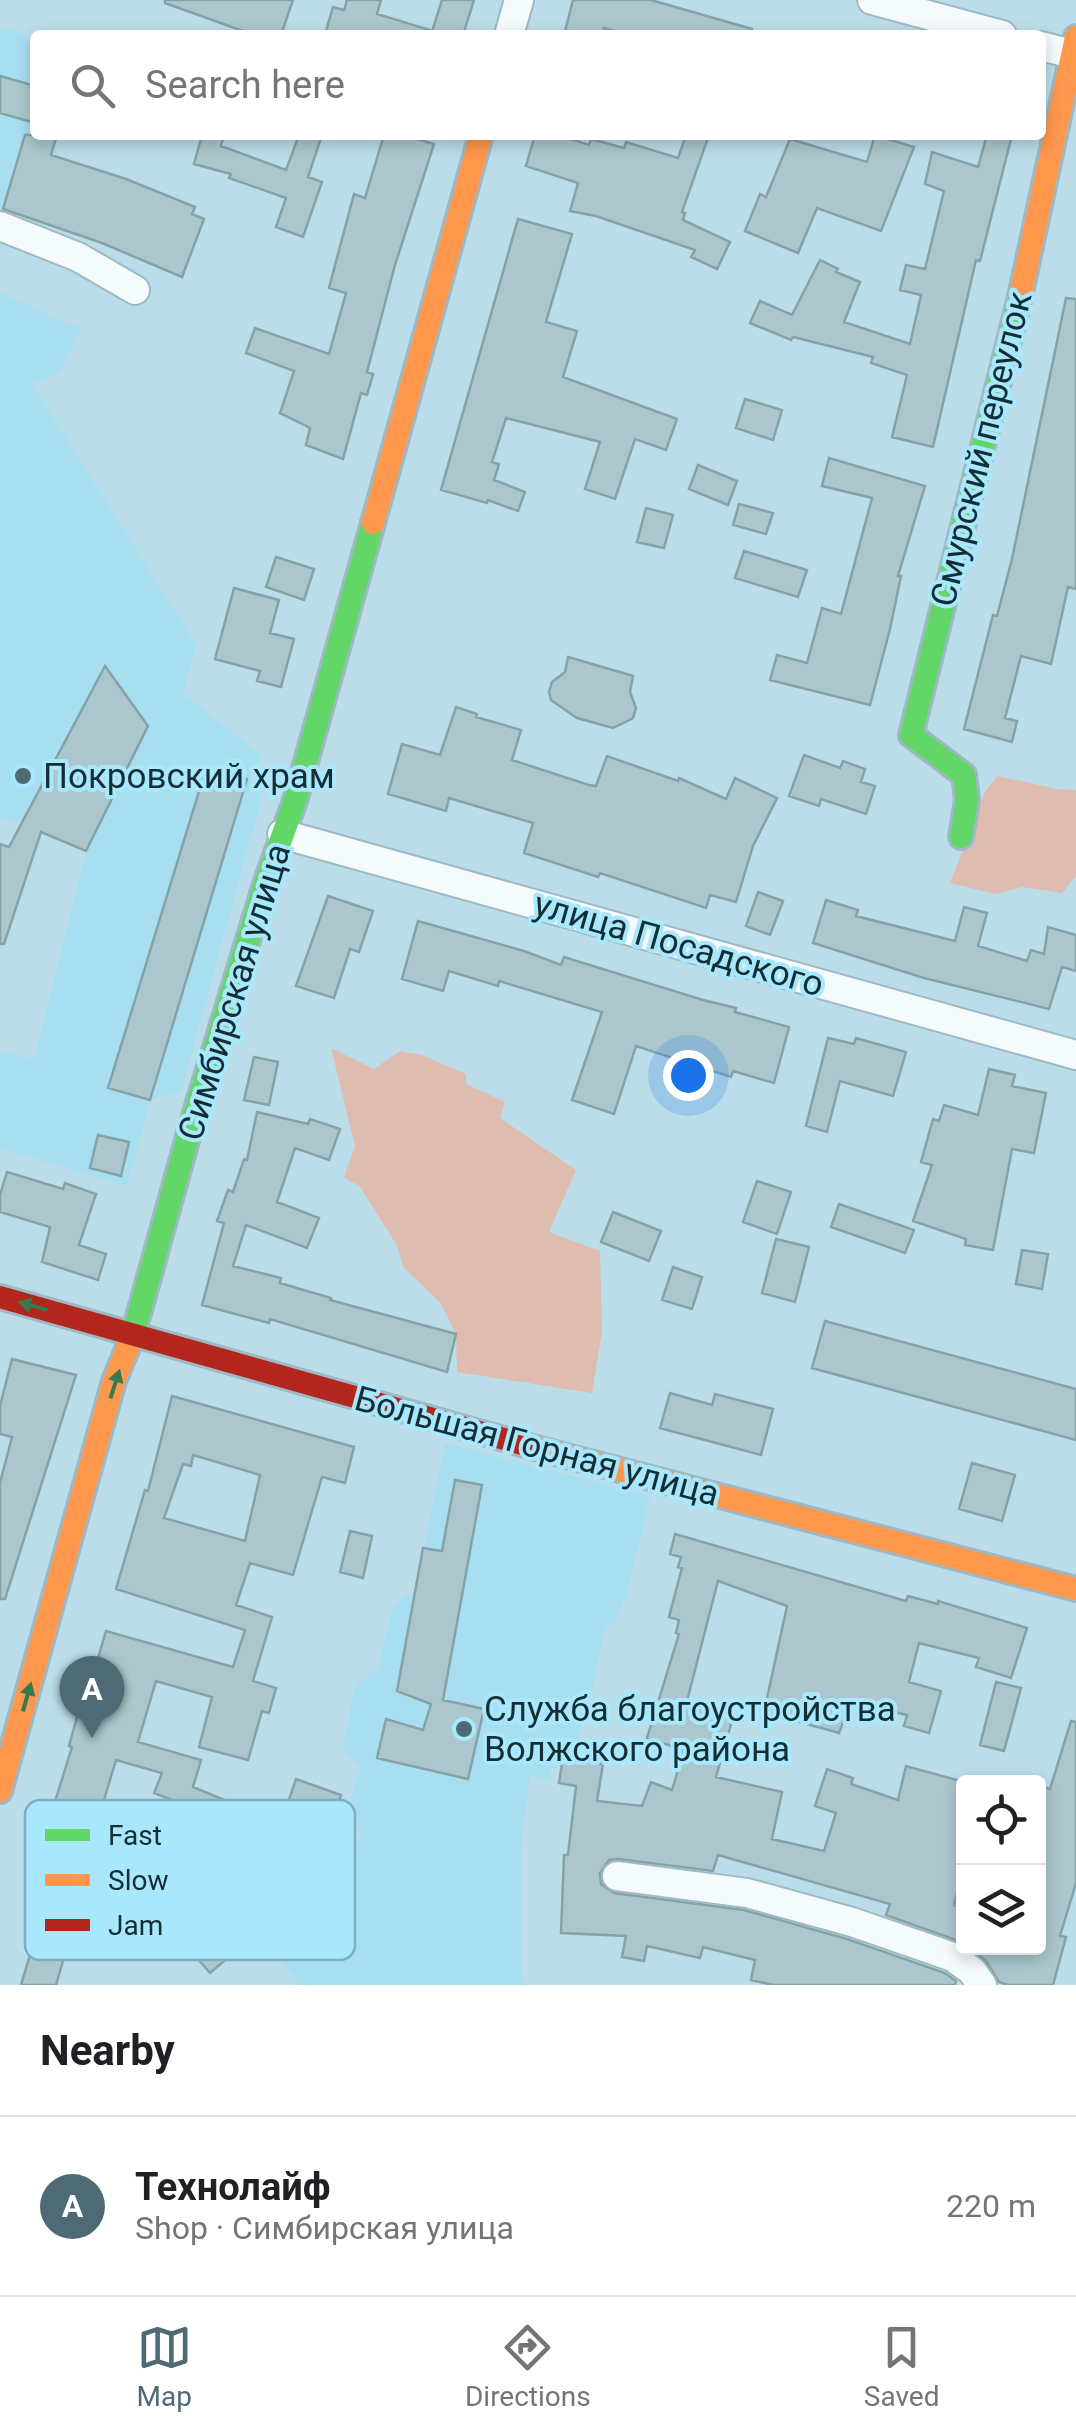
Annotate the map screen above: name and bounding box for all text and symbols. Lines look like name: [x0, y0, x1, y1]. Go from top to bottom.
search box: [30, 30, 1046, 140]
icon: search: [65, 58, 120, 113]
text: Search here: [145, 63, 345, 107]
street label: Смурский переулок: [923, 287, 1040, 611]
place label: Покровский храм: [43, 756, 335, 797]
marker: Покровский храм: [12, 765, 34, 787]
street label: Симбирская улица: [170, 839, 299, 1145]
street label: улица Посадского: [529, 884, 828, 1005]
your location: [663, 1050, 714, 1101]
one-way arrow: [17, 1297, 48, 1313]
one-way arrow: [108, 1369, 123, 1399]
street label: Большая Горная улица: [350, 1378, 723, 1515]
pin: A: [59, 1656, 124, 1738]
one-way arrow: [20, 1681, 35, 1712]
place label: Служба благоустройства Волжского района: [484, 1689, 896, 1770]
marker: Служба благоустройства Волжского района: [453, 1718, 475, 1740]
map controls: [956, 1775, 1046, 1955]
button: locate: [956, 1775, 1046, 1865]
legend: [25, 1800, 355, 1960]
text: Fast: [108, 1819, 162, 1852]
text: Slow: [108, 1864, 168, 1897]
button: layers: [956, 1865, 1046, 1955]
text: Jam: [108, 1909, 163, 1942]
text: Nearby: [40, 2026, 175, 2075]
text: Технолайф: [135, 2165, 331, 2209]
text: A: [62, 2187, 83, 2225]
text: 220 m: [946, 2187, 1036, 2225]
text: Shop · Симбирская улица: [135, 2209, 514, 2247]
tab: Map: [137, 2320, 192, 2413]
tab: Directions: [465, 2320, 591, 2413]
tab: Saved: [864, 2320, 939, 2413]

